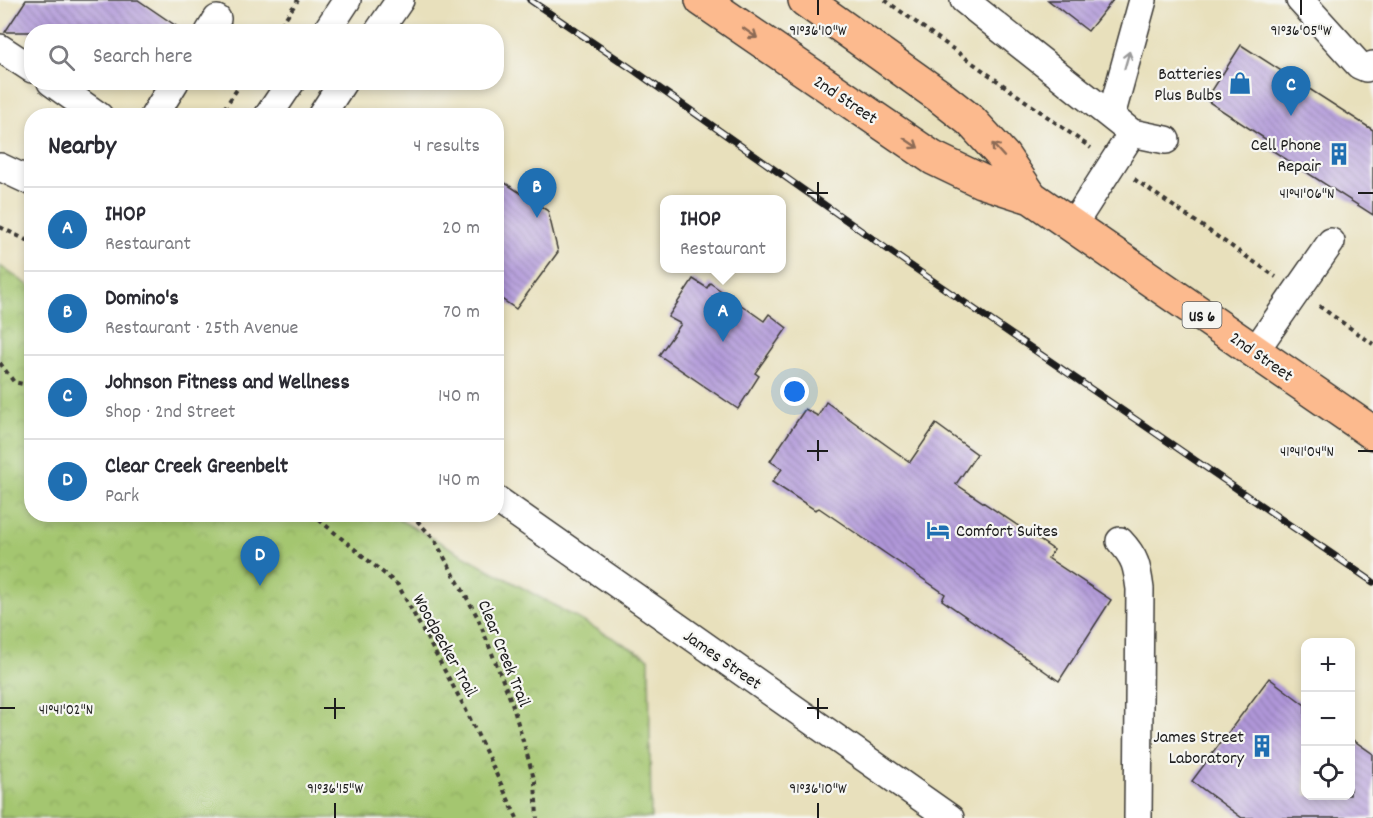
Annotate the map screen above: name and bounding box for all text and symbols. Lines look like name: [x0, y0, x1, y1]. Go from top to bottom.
text: 91°36'10"W: [789, 21, 847, 43]
text: 91°36'05"W: [1270, 21, 1332, 43]
search box: [24, 24, 504, 90]
one-way arrow: [741, 27, 757, 39]
icon: search: [45, 41, 78, 74]
text: Search here: [93, 42, 192, 73]
one-way arrow: [1122, 50, 1133, 69]
place label: Batteries Plus Bulbs: [1154, 63, 1222, 109]
pin: C: [1272, 66, 1310, 116]
street label: 2nd Street: [808, 70, 882, 132]
shop icon: Batteries Plus Bulbs: [1227, 70, 1253, 96]
text: Nearby: [48, 129, 116, 166]
text: 4 results: [413, 133, 480, 161]
place label: Cell Phone Repair: [1251, 134, 1321, 180]
one-way arrow: [902, 137, 919, 149]
building icon: Cell Phone Repair: [1326, 141, 1352, 167]
one-way arrow: [990, 142, 1005, 157]
pin: B: [518, 168, 556, 218]
text: 41°41'06"N: [1279, 184, 1335, 206]
popup: [660, 195, 786, 273]
text: IHOP: [105, 200, 146, 231]
text: IHOP: [680, 205, 721, 236]
text: A: [62, 215, 73, 243]
text: 20 m: [442, 215, 480, 243]
text: Restaurant: [105, 231, 191, 259]
text: Restaurant: [680, 236, 766, 264]
text: Domino's: [105, 284, 179, 315]
pin: A: [704, 292, 742, 342]
text: B: [63, 299, 72, 327]
text: 70 m: [443, 299, 480, 327]
road number: US 6: [1182, 302, 1222, 328]
text: Restaurant · 25th Avenue: [105, 315, 298, 343]
street label: 2nd Street: [1224, 327, 1298, 389]
text: Johnson Fitness and Wellness: [105, 368, 350, 399]
your location: [780, 377, 809, 406]
text: C: [63, 383, 72, 411]
text: 140 m: [438, 383, 480, 411]
text: Shop · 2nd Street: [105, 399, 235, 427]
text: 41°41'04"N: [1280, 442, 1334, 464]
text: Clear Creek Greenbelt: [105, 452, 288, 483]
text: D: [62, 467, 73, 495]
text: 140 m: [438, 467, 480, 495]
text: Park: [105, 483, 139, 511]
hotel icon: Comfort Suites: [925, 517, 951, 543]
place label: Comfort Suites: [956, 520, 1058, 545]
pin: D: [240, 536, 280, 586]
street label: Woodpecker Trail: [405, 590, 483, 703]
street label: Clear Creek Trail: [470, 597, 536, 712]
street label: James Street: [677, 625, 766, 698]
map controls: [1301, 638, 1355, 800]
button: +: [1301, 638, 1355, 692]
button: −: [1301, 692, 1355, 746]
text: 41°41'02"N: [39, 700, 93, 722]
place label: James Street Laboratory: [1153, 726, 1245, 772]
building icon: James Street Laboratory: [1249, 733, 1275, 759]
button: locate: [1301, 746, 1355, 800]
text: 91°36'15"W: [307, 779, 363, 801]
text: 91°36'10"W: [789, 779, 847, 801]

